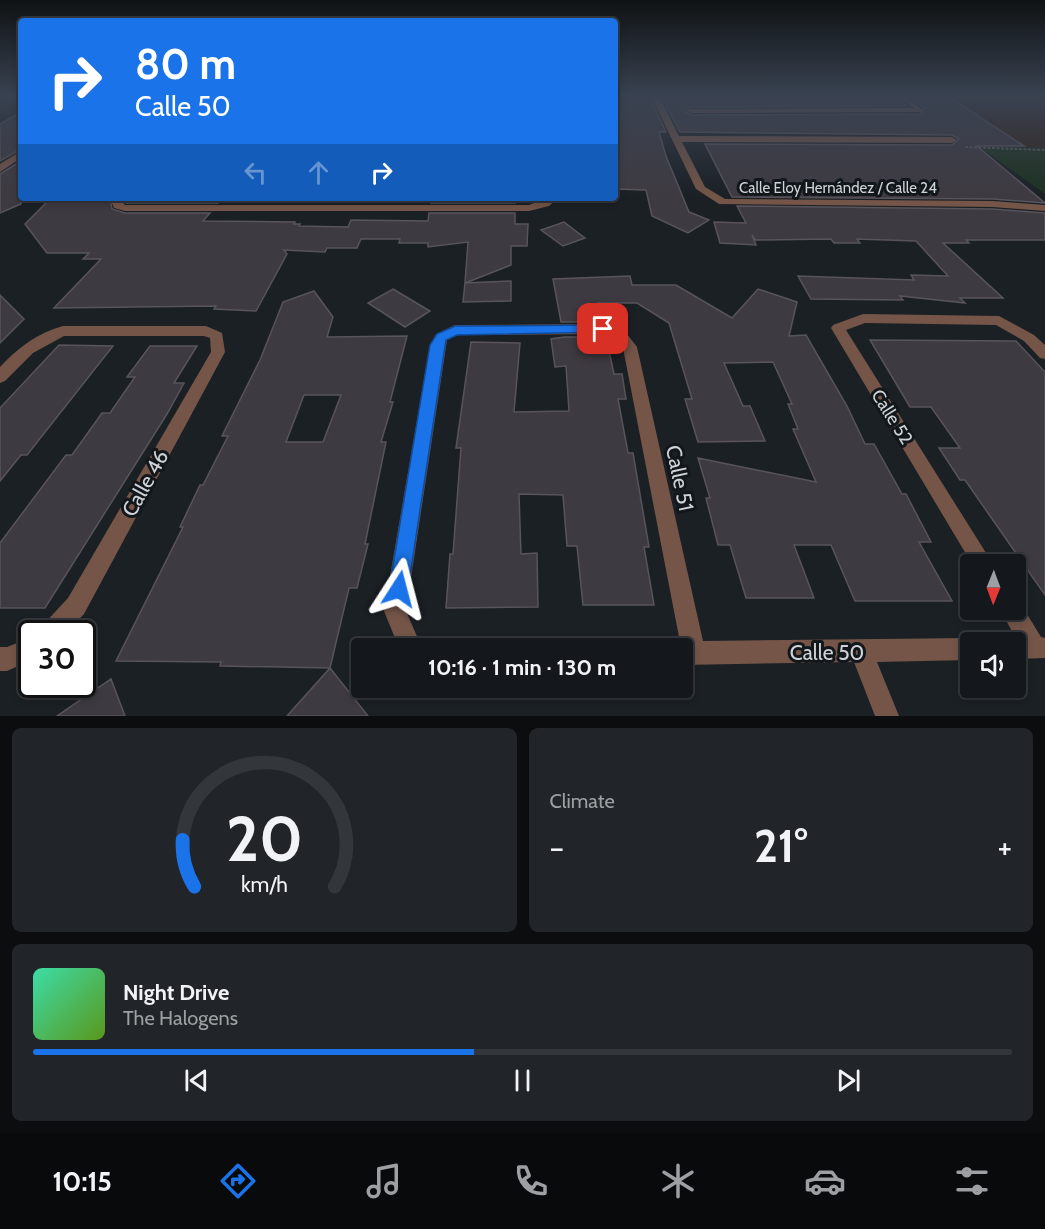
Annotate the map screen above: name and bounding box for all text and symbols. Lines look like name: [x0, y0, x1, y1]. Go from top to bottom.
text: 80 m: [135, 38, 236, 90]
icon: right: [36, 42, 114, 120]
text: Calle 50: [135, 90, 231, 123]
icon: left: [239, 156, 272, 189]
icon: ahead: [302, 156, 335, 189]
icon: right: [365, 156, 398, 189]
street label: Calle Eloy Hernández / Calle 24: [739, 179, 937, 197]
pin: [577, 303, 628, 354]
icon: arrive: [586, 312, 619, 345]
street label: Calle 52: [867, 385, 917, 449]
street label: Calle 51: [661, 443, 699, 513]
street label: Calle 46: [117, 445, 174, 521]
north arrow: [960, 554, 1026, 620]
map controls: [960, 554, 1026, 698]
position arrow: [367, 557, 431, 621]
speed limit sign: 30: [18, 620, 96, 698]
button: sound: [960, 632, 1026, 698]
street label: Calle 50: [790, 640, 864, 665]
text: 10:16 · 1 min · 130 m: [428, 654, 616, 681]
text: Climate: [550, 789, 615, 813]
text: 20: [226, 801, 303, 877]
text: 21°: [754, 819, 807, 873]
text: −: [550, 827, 564, 867]
text: +: [997, 827, 1012, 867]
text: km/h: [241, 871, 288, 897]
text: Night Drive: [123, 979, 229, 1006]
text: The Halogens: [123, 1006, 238, 1030]
icon: previous: [180, 1064, 213, 1097]
icon: pause: [506, 1064, 539, 1097]
icon: next: [832, 1064, 865, 1097]
icon: directions: [217, 1160, 259, 1202]
icon: music: [363, 1160, 405, 1202]
icon: phone: [510, 1160, 552, 1202]
icon: climate: [657, 1160, 699, 1202]
icon: car: [804, 1160, 846, 1202]
icon: filters: [951, 1160, 993, 1202]
text: 10:15: [52, 1165, 112, 1198]

